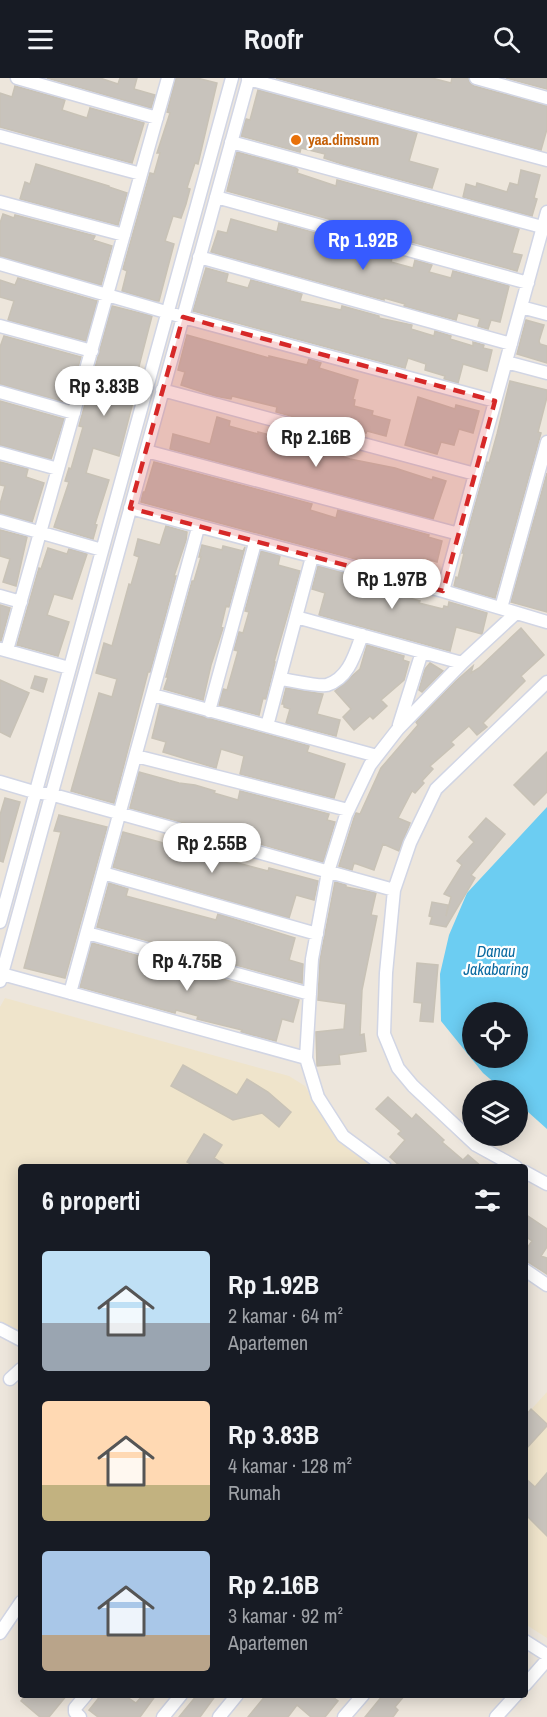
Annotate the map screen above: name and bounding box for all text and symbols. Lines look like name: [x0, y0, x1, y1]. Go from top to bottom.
text: Roofr: [244, 21, 303, 57]
icon: menu: [24, 23, 57, 56]
icon: search: [490, 23, 523, 56]
place label: yaa.dimsum: [308, 129, 379, 150]
marker: yaa.dimsum: [289, 133, 303, 147]
pin: Rp 1.92B: [301, 220, 425, 271]
text: Rp 1.92B: [328, 226, 398, 253]
pin: Rp 3.83B: [42, 366, 166, 417]
text: Rp 3.83B: [69, 372, 139, 399]
pin: Rp 2.16B: [254, 417, 378, 468]
text: Rp 2.16B: [281, 423, 351, 450]
pin: Rp 1.97B: [330, 559, 454, 610]
text: Rp 1.97B: [357, 565, 427, 592]
pin: Rp 2.55B: [150, 823, 274, 874]
text: Rp 2.55B: [177, 829, 247, 856]
water label: Danau Jakabaring: [463, 940, 528, 980]
pin: Rp 4.75B: [125, 941, 249, 992]
text: Rp 4.75B: [152, 947, 222, 974]
map controls: [462, 1002, 528, 1146]
button: locate: [462, 1002, 528, 1068]
button: layers: [462, 1080, 528, 1146]
text: 6 properti: [42, 1183, 140, 1218]
icon: filters: [471, 1184, 504, 1217]
text: Rp 1.92B: [228, 1267, 319, 1302]
icon: home: [90, 1275, 162, 1347]
text: 2 kamar · 64 m²: [228, 1302, 343, 1329]
text: Apartemen: [228, 1329, 308, 1356]
text: Rp 3.83B: [228, 1417, 319, 1452]
icon: home: [90, 1425, 162, 1497]
text: 4 kamar · 128 m²: [228, 1452, 352, 1479]
text: Rumah: [228, 1479, 281, 1506]
text: Rp 2.16B: [228, 1567, 319, 1602]
icon: home: [90, 1575, 162, 1647]
text: 3 kamar · 92 m²: [228, 1602, 343, 1629]
text: Apartemen: [228, 1629, 308, 1656]

